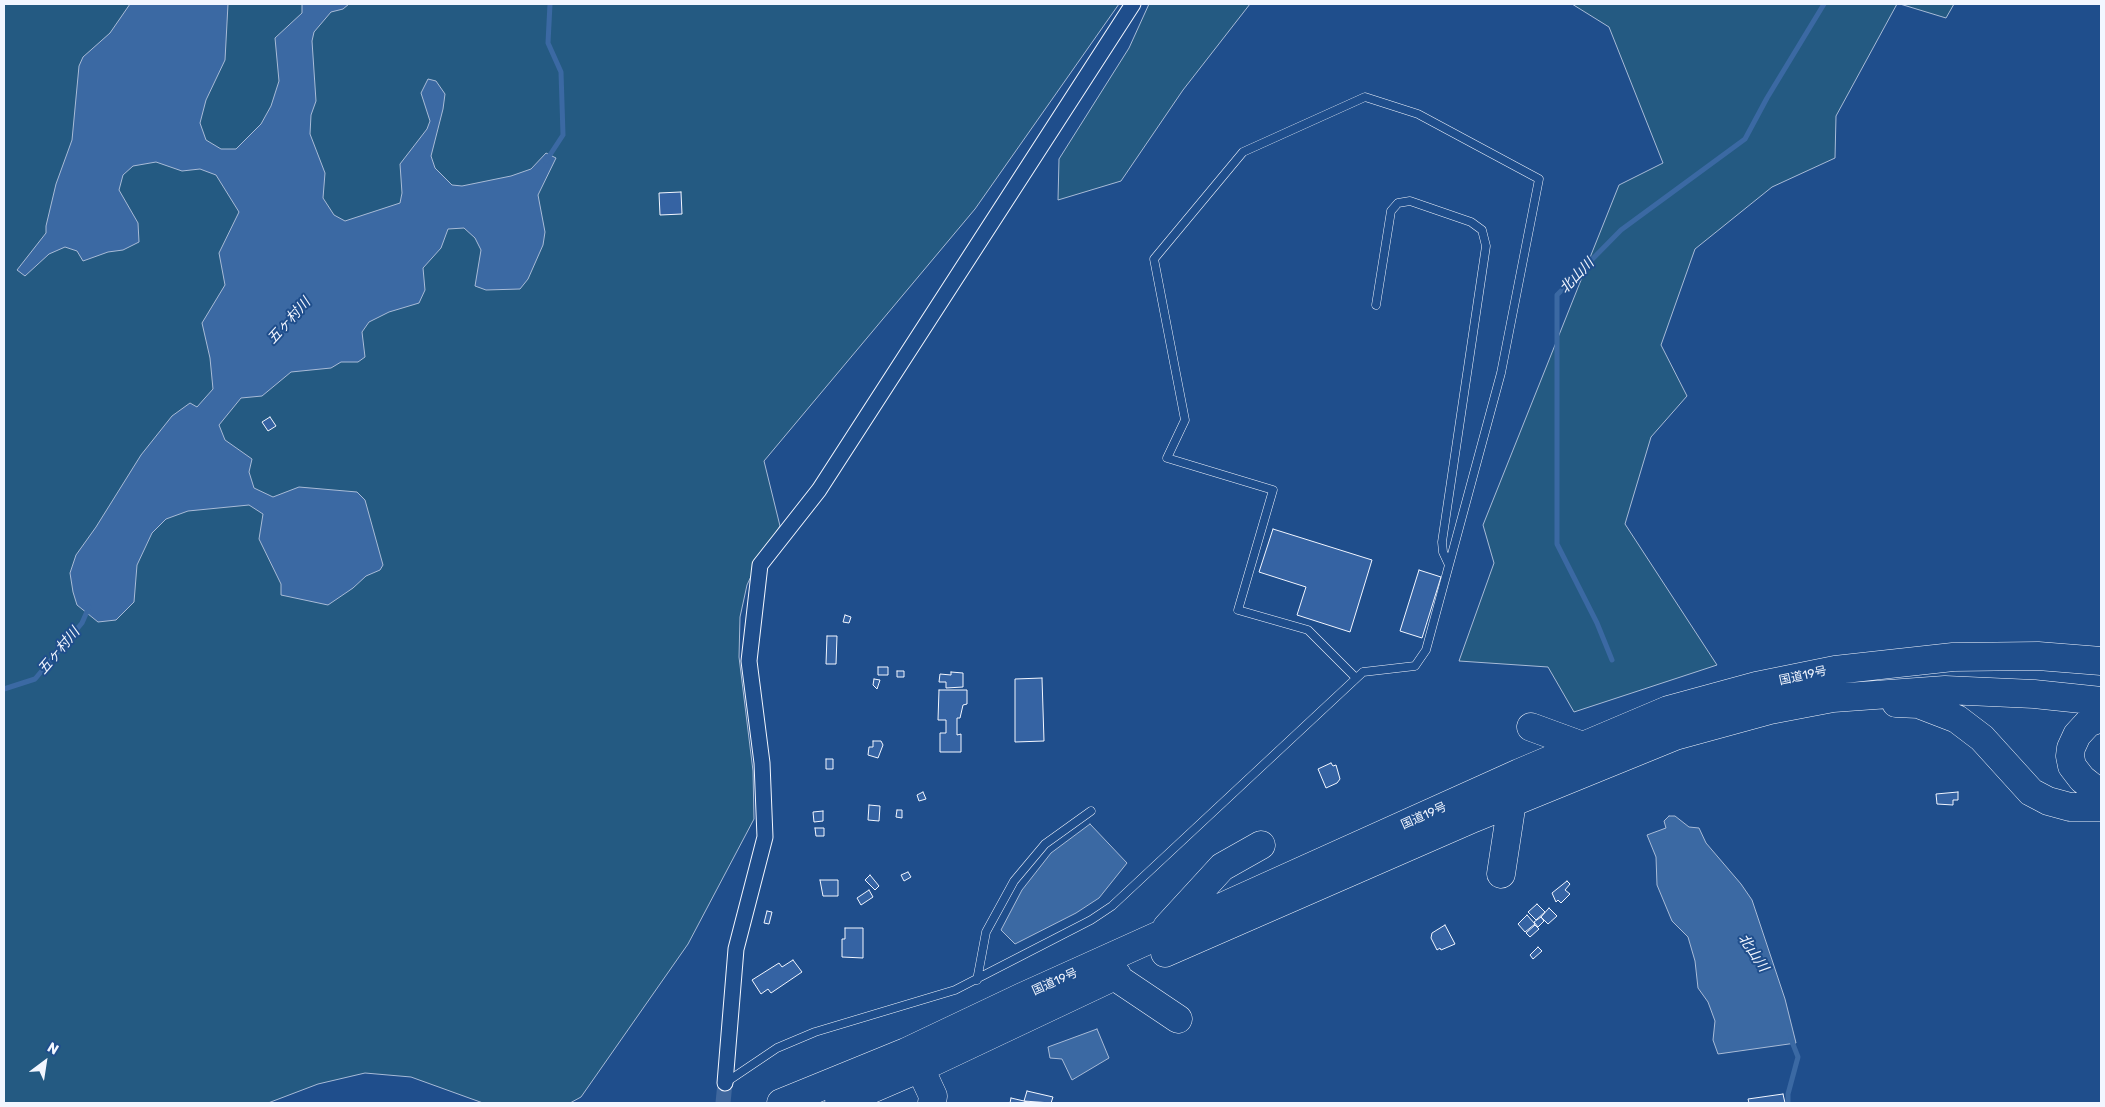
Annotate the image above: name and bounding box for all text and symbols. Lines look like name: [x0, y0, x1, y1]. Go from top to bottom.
water label: 北山川: [1556, 255, 1598, 297]
water label: 五ヶ村川: [264, 295, 314, 347]
water label: 五ヶ村川: [35, 624, 83, 678]
street label: 国道19号: [1778, 664, 1828, 688]
street label: 国道19号: [1399, 800, 1449, 832]
water label: 北山川: [1734, 931, 1772, 975]
street label: 国道19号: [1030, 966, 1080, 998]
north arrow: [20, 1037, 70, 1087]
text: N: [44, 1039, 62, 1059]

